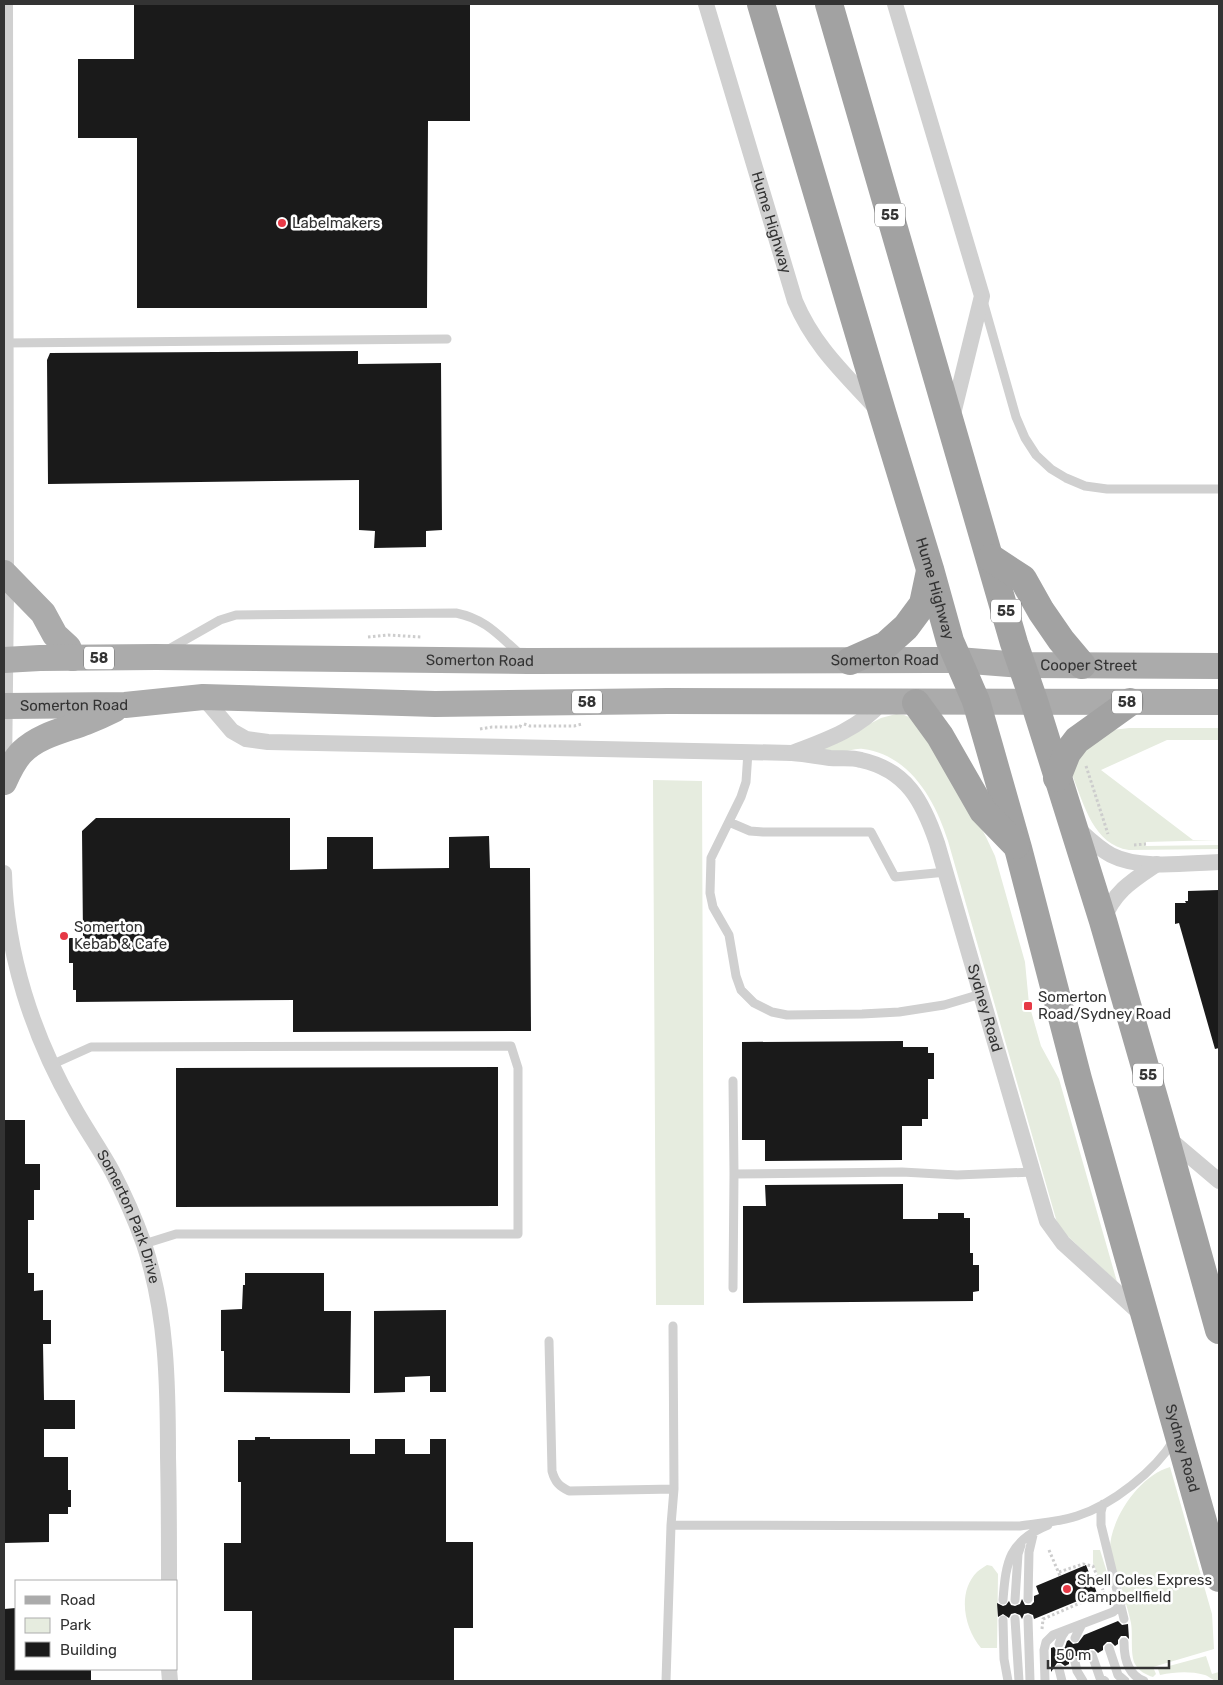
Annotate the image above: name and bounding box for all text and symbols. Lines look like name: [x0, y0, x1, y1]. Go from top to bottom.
street label: Hume Highway: [748, 169, 795, 276]
road number: 55: [875, 204, 905, 226]
place label: Labelmakers: [292, 214, 381, 232]
marker: Labelmakers: [276, 217, 288, 229]
street label: Hume Highway: [912, 535, 958, 642]
road number: 55: [991, 600, 1021, 622]
road number: 58: [84, 646, 114, 670]
street label: Somerton Road: [426, 651, 534, 670]
street label: Somerton Road: [831, 651, 939, 669]
street label: Cooper Street: [1040, 656, 1137, 675]
road number: 58: [572, 690, 602, 714]
road number: 58: [1112, 690, 1142, 714]
street label: Somerton Road: [20, 696, 128, 715]
place label: Somerton Kebab & Cafe: [74, 918, 167, 953]
marker: Somerton Kebab & Cafe: [58, 930, 70, 942]
street label: Sydney Road: [964, 962, 1006, 1054]
place label: Somerton Road/Sydney Road: [1038, 988, 1171, 1023]
marker: Somerton Road/Sydney Road: [1022, 1000, 1034, 1012]
road number: 55: [1133, 1064, 1163, 1086]
street label: Somerton Park Drive: [93, 1147, 164, 1285]
street label: Sydney Road: [1161, 1402, 1203, 1494]
place label: Shell Coles Express Campbellfield: [1077, 1571, 1213, 1606]
legend: [15, 1580, 178, 1670]
marker: Shell Coles Express Campbellfield: [1061, 1583, 1073, 1595]
text: Road: [60, 1591, 96, 1609]
text: Park: [60, 1616, 91, 1634]
scale bar: [1048, 1638, 1169, 1670]
text: Building: [60, 1641, 117, 1659]
text: 50 m: [1056, 1646, 1091, 1664]

